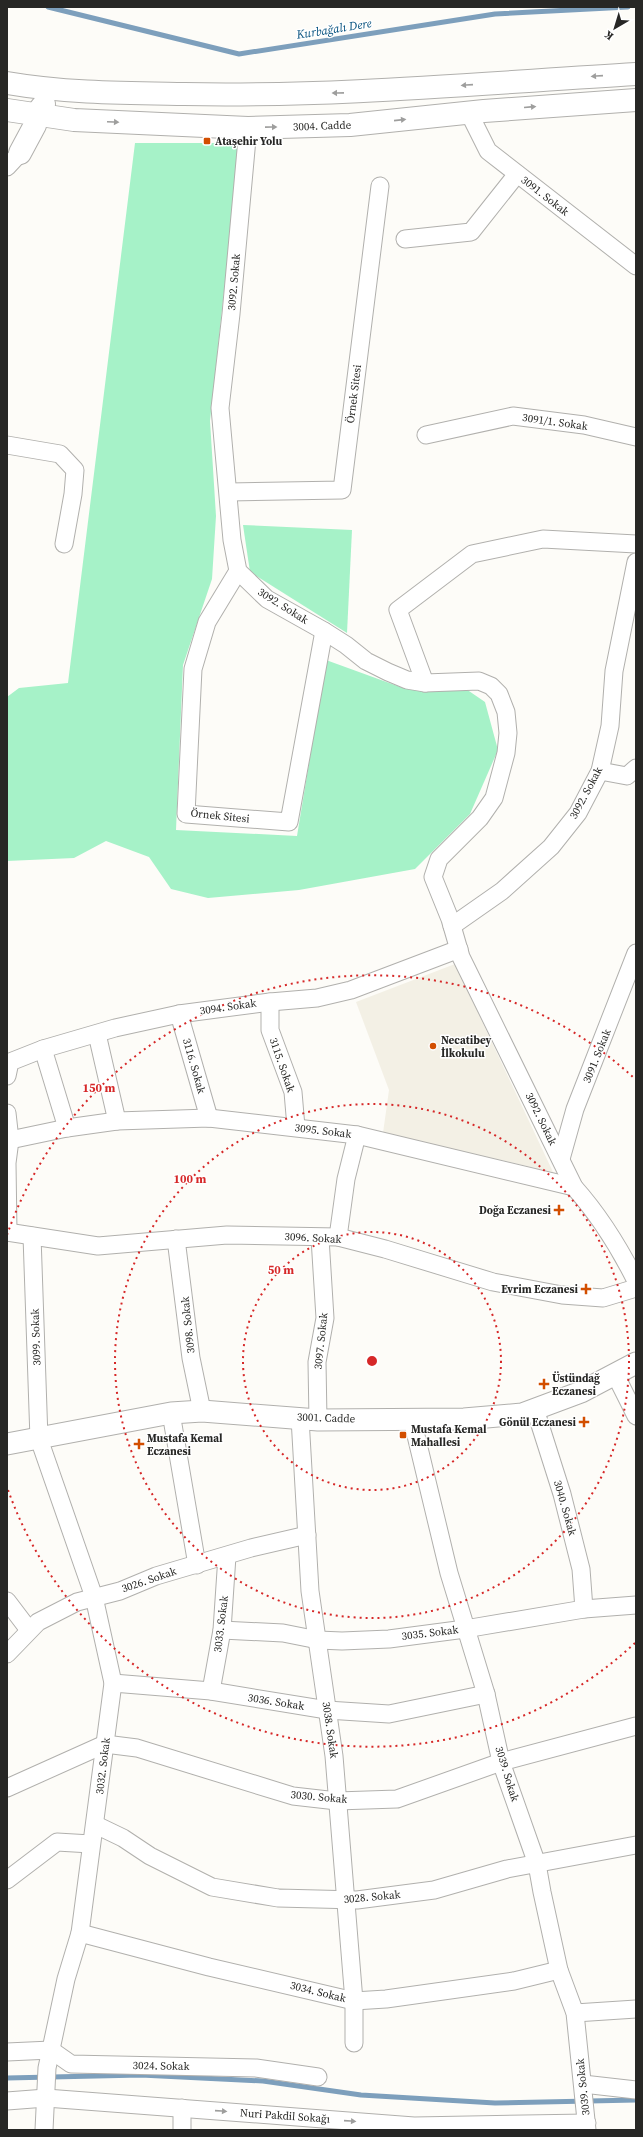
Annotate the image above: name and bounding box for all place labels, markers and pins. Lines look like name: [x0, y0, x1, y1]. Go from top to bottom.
place label: Ataşehir Yolu: [215, 134, 283, 149]
marker: Ataşehir Yolu: [202, 136, 212, 146]
place label: Necatibey İlkokulu: [441, 1033, 492, 1061]
marker: Necatibey İlkokulu: [428, 1041, 438, 1051]
place label: Doğa Eczanesi: [479, 1203, 552, 1218]
marker: Doğa Eczanesi: [554, 1205, 564, 1215]
place label: Evrim Eczanesi: [501, 1282, 579, 1297]
marker: Evrim Eczanesi: [581, 1284, 591, 1294]
centre of rings: [365, 1354, 379, 1368]
place label: Üstündağ Eczanesi: [552, 1371, 600, 1399]
marker: Üstündağ Eczanesi: [539, 1379, 549, 1389]
place label: Gönül Eczanesi: [499, 1415, 577, 1430]
marker: Gönül Eczanesi: [579, 1417, 589, 1427]
place label: Mustafa Kemal Mahallesi: [411, 1422, 487, 1450]
marker: Mustafa Kemal Mahallesi: [398, 1430, 408, 1440]
place label: Mustafa Kemal Eczanesi: [147, 1431, 223, 1459]
marker: Mustafa Kemal Eczanesi: [134, 1439, 144, 1449]

